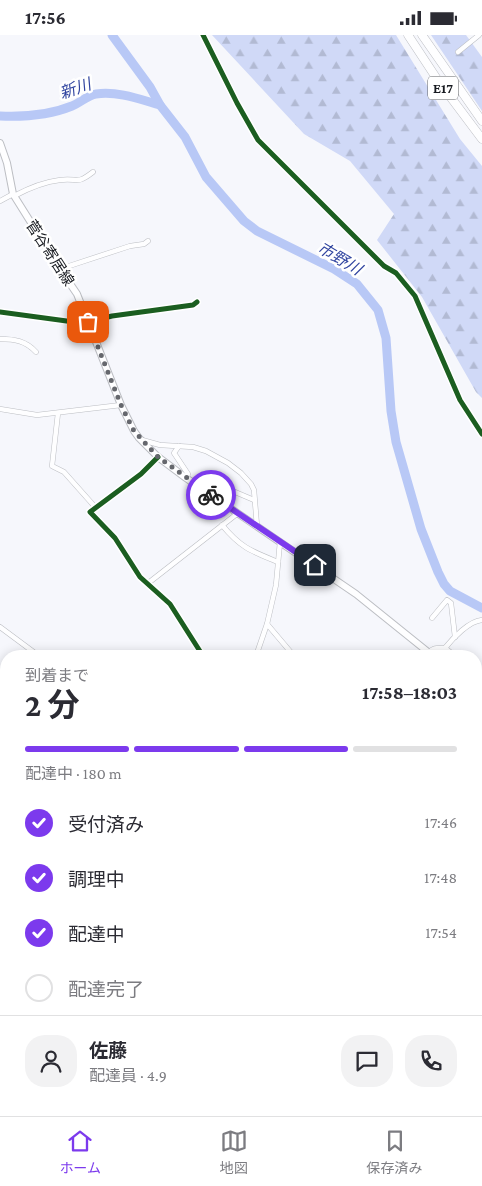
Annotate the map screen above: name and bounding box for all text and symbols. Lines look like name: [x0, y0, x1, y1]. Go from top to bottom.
text: 17:56: [25, 7, 66, 28]
water label: 新川: [57, 75, 95, 102]
road number: E17: [428, 77, 458, 99]
street label: 菅谷寄居線: [23, 217, 77, 289]
water label: 市野川: [315, 239, 366, 279]
pin: [67, 301, 109, 343]
icon: bag: [74, 308, 102, 336]
courier: [186, 470, 236, 520]
icon: bike: [197, 481, 225, 509]
pin: [294, 544, 336, 586]
icon: home: [301, 551, 329, 579]
text: 到着まで: [25, 667, 89, 684]
text: 17:58–18:03: [362, 682, 457, 703]
text: 2 分: [25, 687, 79, 723]
text: 配達中 · 180 m: [25, 765, 122, 782]
icon: check: [25, 809, 53, 837]
text: 受付済み: [68, 814, 144, 835]
text: 17:46: [425, 814, 457, 831]
icon: check: [25, 864, 53, 892]
text: 調理中: [68, 869, 125, 890]
text: 17:48: [424, 869, 457, 886]
icon: check: [25, 919, 53, 947]
text: 配達中: [68, 924, 125, 945]
text: 17:54: [425, 924, 457, 941]
text: 配達完了: [68, 979, 144, 1000]
button: person: [25, 1035, 77, 1087]
button: chat: [341, 1035, 393, 1087]
button: phone: [405, 1035, 457, 1087]
text: 佐藤: [89, 1040, 127, 1061]
text: 配達員 · 4.9: [89, 1067, 167, 1084]
tab: ホーム: [59, 1127, 101, 1177]
tab: 地図: [220, 1127, 248, 1177]
tab: 保存済み: [367, 1127, 423, 1177]

